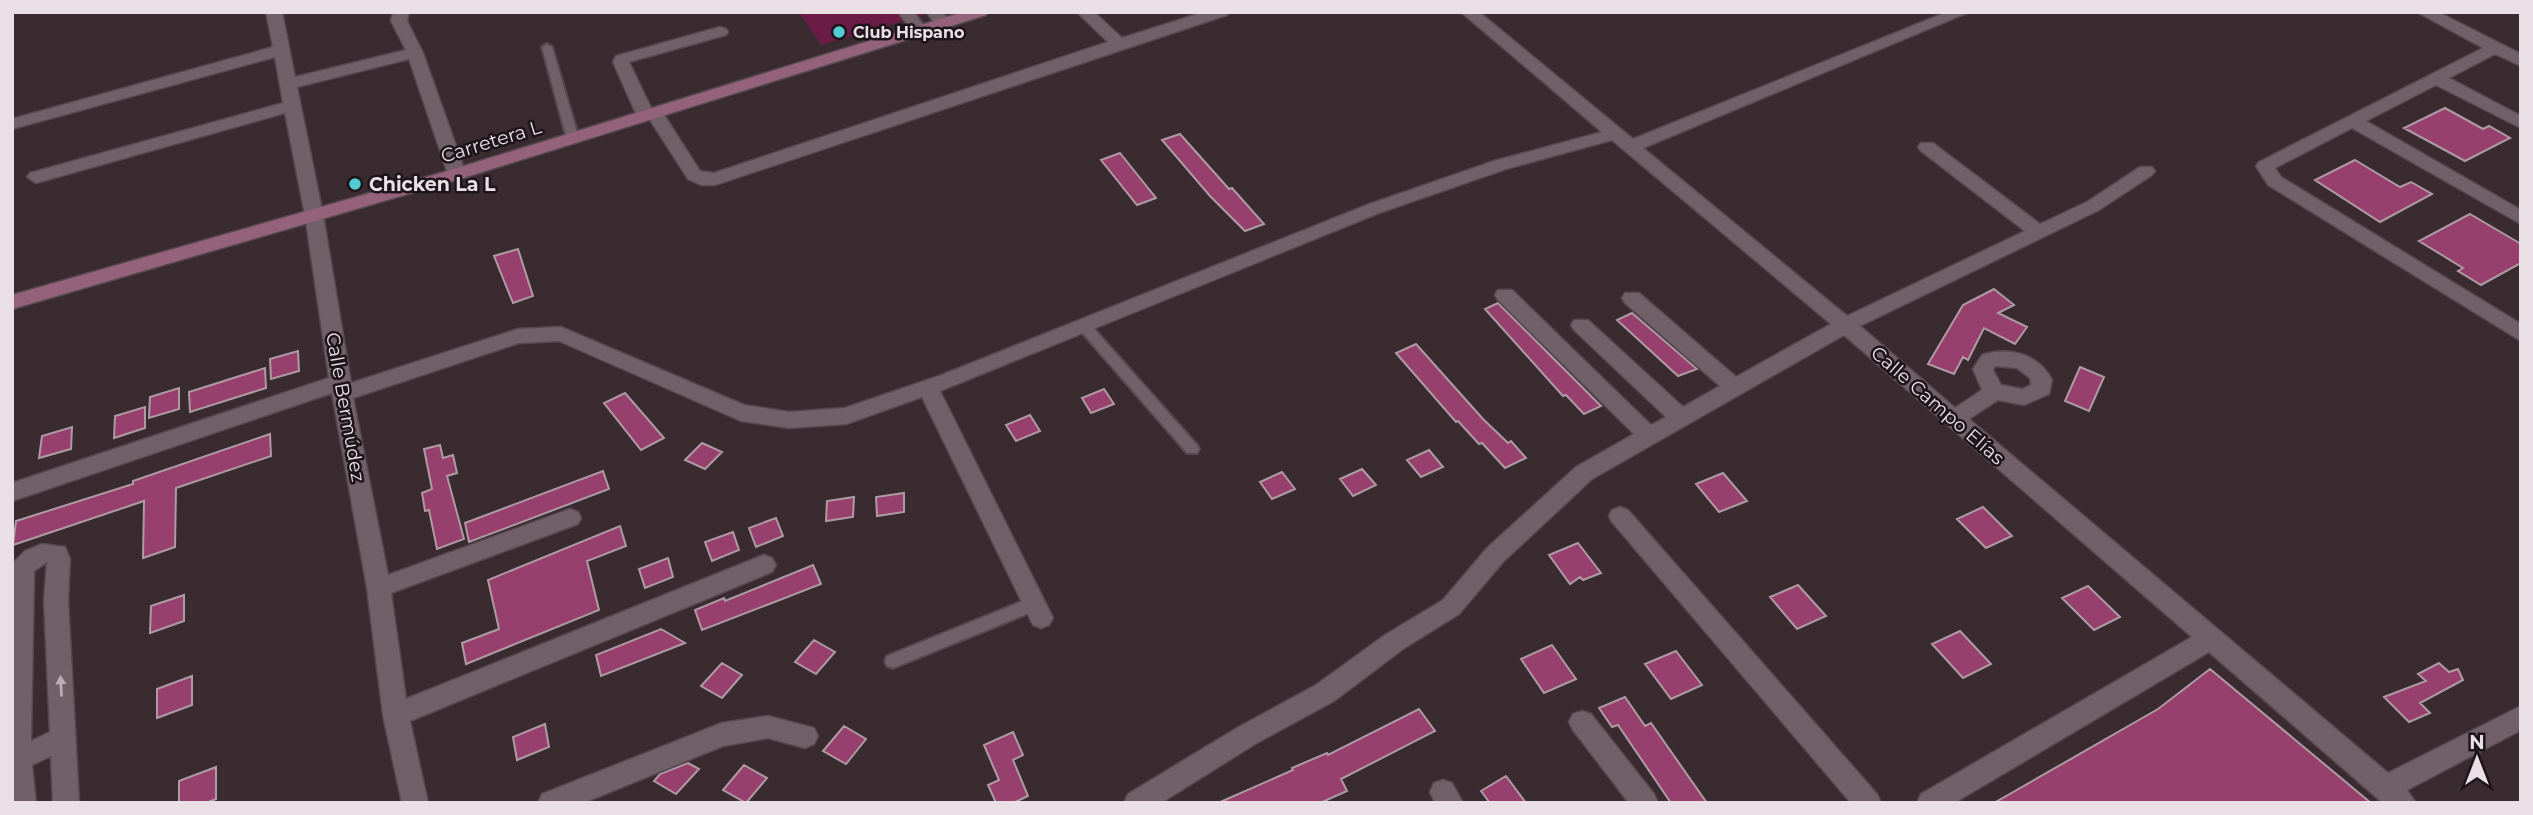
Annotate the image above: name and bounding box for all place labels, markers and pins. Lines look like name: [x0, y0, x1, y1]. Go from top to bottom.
place label: Club Hispano: [853, 23, 965, 42]
marker: Club Hispano: [831, 24, 847, 40]
place label: Chicken La L: [369, 173, 496, 196]
marker: Chicken La L: [347, 176, 363, 192]

